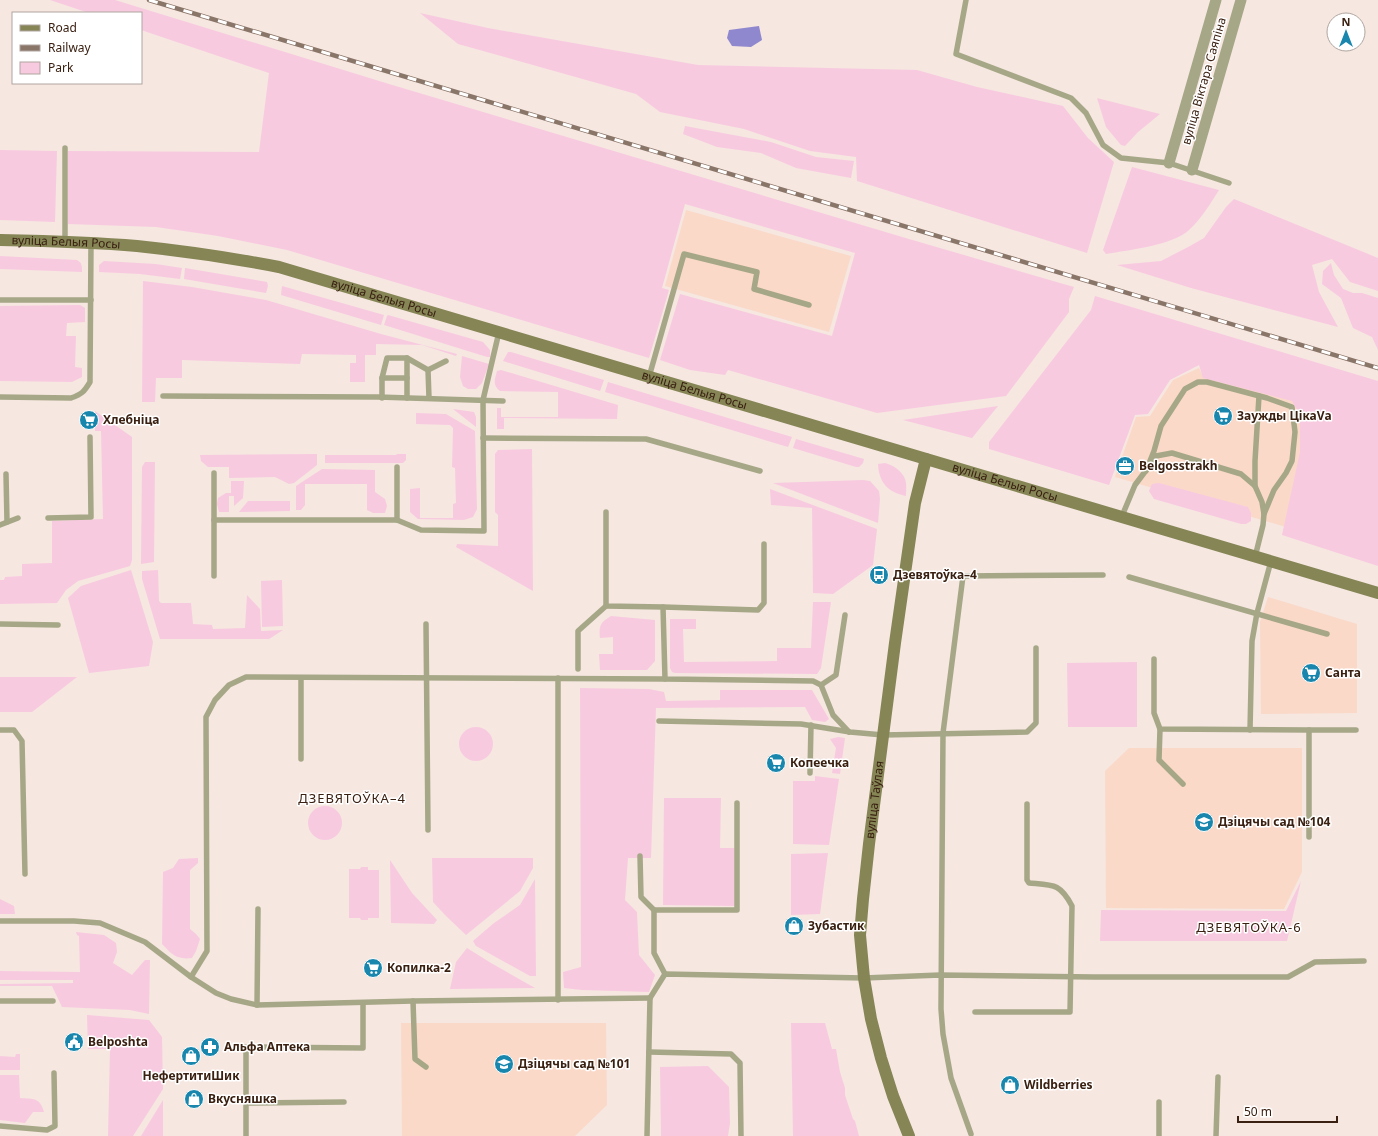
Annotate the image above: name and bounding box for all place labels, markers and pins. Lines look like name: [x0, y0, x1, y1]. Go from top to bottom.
supermarket icon: Заужды ЦікаVа: [1212, 405, 1234, 427]
place label: Заужды ЦікаVа: [1237, 407, 1332, 424]
supermarket icon: Хлебніца: [78, 409, 100, 431]
place label: Хлебніца: [103, 411, 160, 428]
office icon: Belgosstrakh: [1114, 455, 1136, 477]
place label: Belgosstrakh: [1139, 457, 1218, 474]
bus stop icon: Дзевятоўка–4: [868, 564, 890, 586]
place label: Дзевятоўка–4: [893, 566, 977, 583]
supermarket icon: Санта: [1300, 662, 1322, 684]
place label: Санта: [1325, 664, 1361, 681]
supermarket icon: Копеечка: [765, 752, 787, 774]
place label: Копеечка: [790, 754, 849, 771]
school or university icon: Дзіцячы сад №104: [1193, 811, 1215, 833]
place label: Дзіцячы сад №104: [1218, 813, 1331, 830]
shop icon: Зубастик: [783, 915, 805, 937]
place label: Зубастик: [808, 917, 865, 934]
supermarket icon: Копилка-2: [362, 957, 384, 979]
place label: Копилка-2: [387, 959, 451, 976]
public building icon: Belposhta: [63, 1031, 85, 1053]
place label: Belposhta: [88, 1033, 148, 1050]
pharmacy icon: Альфа Аптека: [199, 1036, 221, 1058]
place label: Альфа Аптека: [224, 1038, 310, 1055]
shop icon: НефертитиШик: [180, 1045, 202, 1067]
school or university icon: Дзіцячы сад №101: [493, 1053, 515, 1075]
place label: Дзіцячы сад №101: [518, 1055, 630, 1072]
place label: НефертитиШик: [142, 1067, 240, 1084]
shop icon: Wildberries: [999, 1074, 1021, 1096]
place label: Wildberries: [1024, 1076, 1093, 1093]
shop icon: Вкусняшка: [183, 1088, 205, 1110]
place label: Вкусняшка: [208, 1090, 277, 1107]

